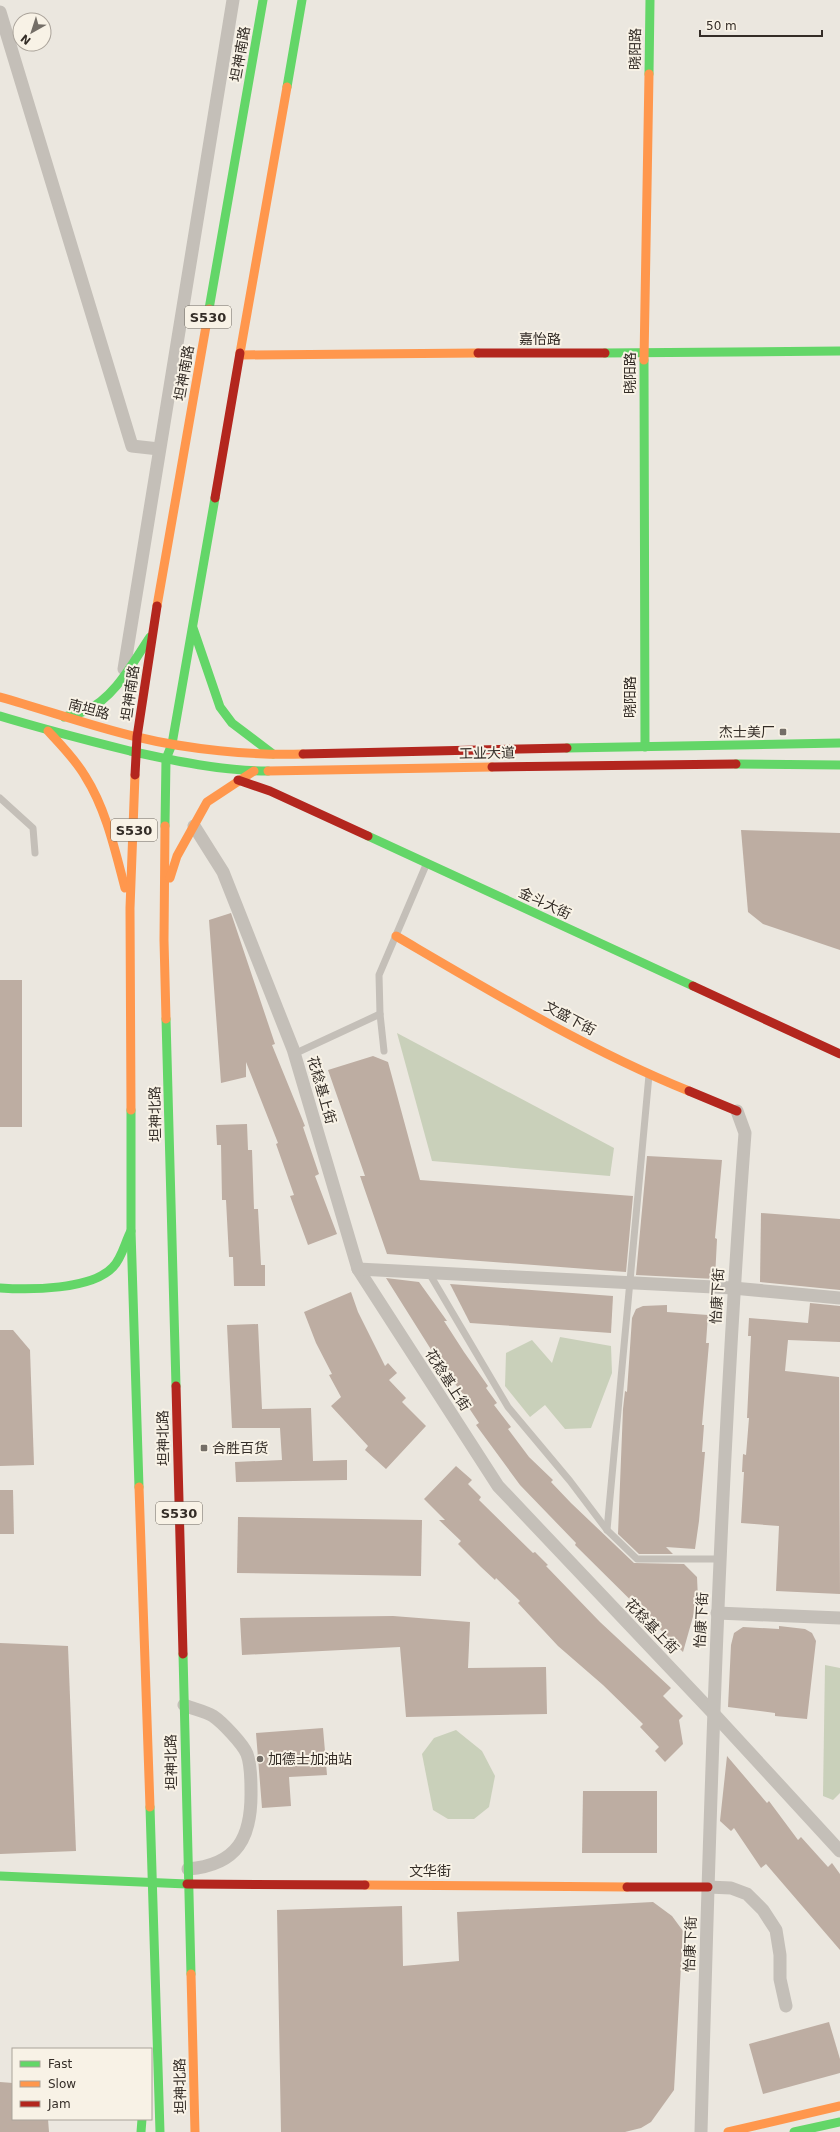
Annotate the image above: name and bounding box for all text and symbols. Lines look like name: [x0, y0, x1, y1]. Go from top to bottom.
north arrow: [12, 12, 52, 52]
scale bar: [700, 12, 822, 38]
text: 50 m: [706, 19, 737, 33]
street label: 坦神南路: [227, 25, 253, 83]
street label: 晓阳路: [627, 28, 643, 70]
text: N: [18, 31, 34, 47]
road number: S530: [185, 306, 231, 328]
street label: 嘉怡路: [519, 331, 561, 347]
street label: 坦神南路: [171, 344, 197, 402]
street label: 晓阳路: [622, 352, 638, 394]
street label: 坦神南路: [118, 664, 142, 722]
street label: 晓阳路: [622, 676, 638, 718]
street label: 南坦路: [67, 696, 111, 722]
place label: 杰士美厂: [719, 724, 775, 740]
marker: 杰士美厂: [778, 727, 788, 737]
street label: 工业大道: [459, 745, 515, 761]
road number: S530: [111, 819, 157, 841]
street label: 金斗大街: [516, 884, 574, 922]
street label: 文盛下街: [542, 998, 598, 1038]
street label: 花稔基上街: [305, 1054, 339, 1126]
street label: 坦神北路: [147, 1086, 163, 1142]
street label: 怡康下街: [708, 1268, 726, 1324]
street label: 花稔基上街: [422, 1346, 474, 1414]
street label: 坦神北路: [155, 1410, 171, 1466]
place label: 合胜百货: [212, 1440, 268, 1456]
marker: 合胜百货: [199, 1443, 209, 1453]
road number: S530: [156, 1502, 202, 1524]
street label: 怡康下街: [692, 1592, 710, 1648]
street label: 花稔基上街: [622, 1595, 682, 1657]
street label: 坦神北路: [163, 1734, 179, 1790]
place label: 加德士加油站: [268, 1751, 352, 1767]
marker: 加德士加油站: [255, 1754, 265, 1764]
street label: 文华街: [409, 1863, 451, 1879]
street label: 怡康下街: [681, 1916, 699, 1972]
legend: [12, 2048, 152, 2120]
text: Fast: [48, 2057, 72, 2071]
street label: 坦神北路: [172, 2058, 188, 2114]
text: Slow: [48, 2077, 76, 2091]
text: Jam: [47, 2097, 71, 2111]

